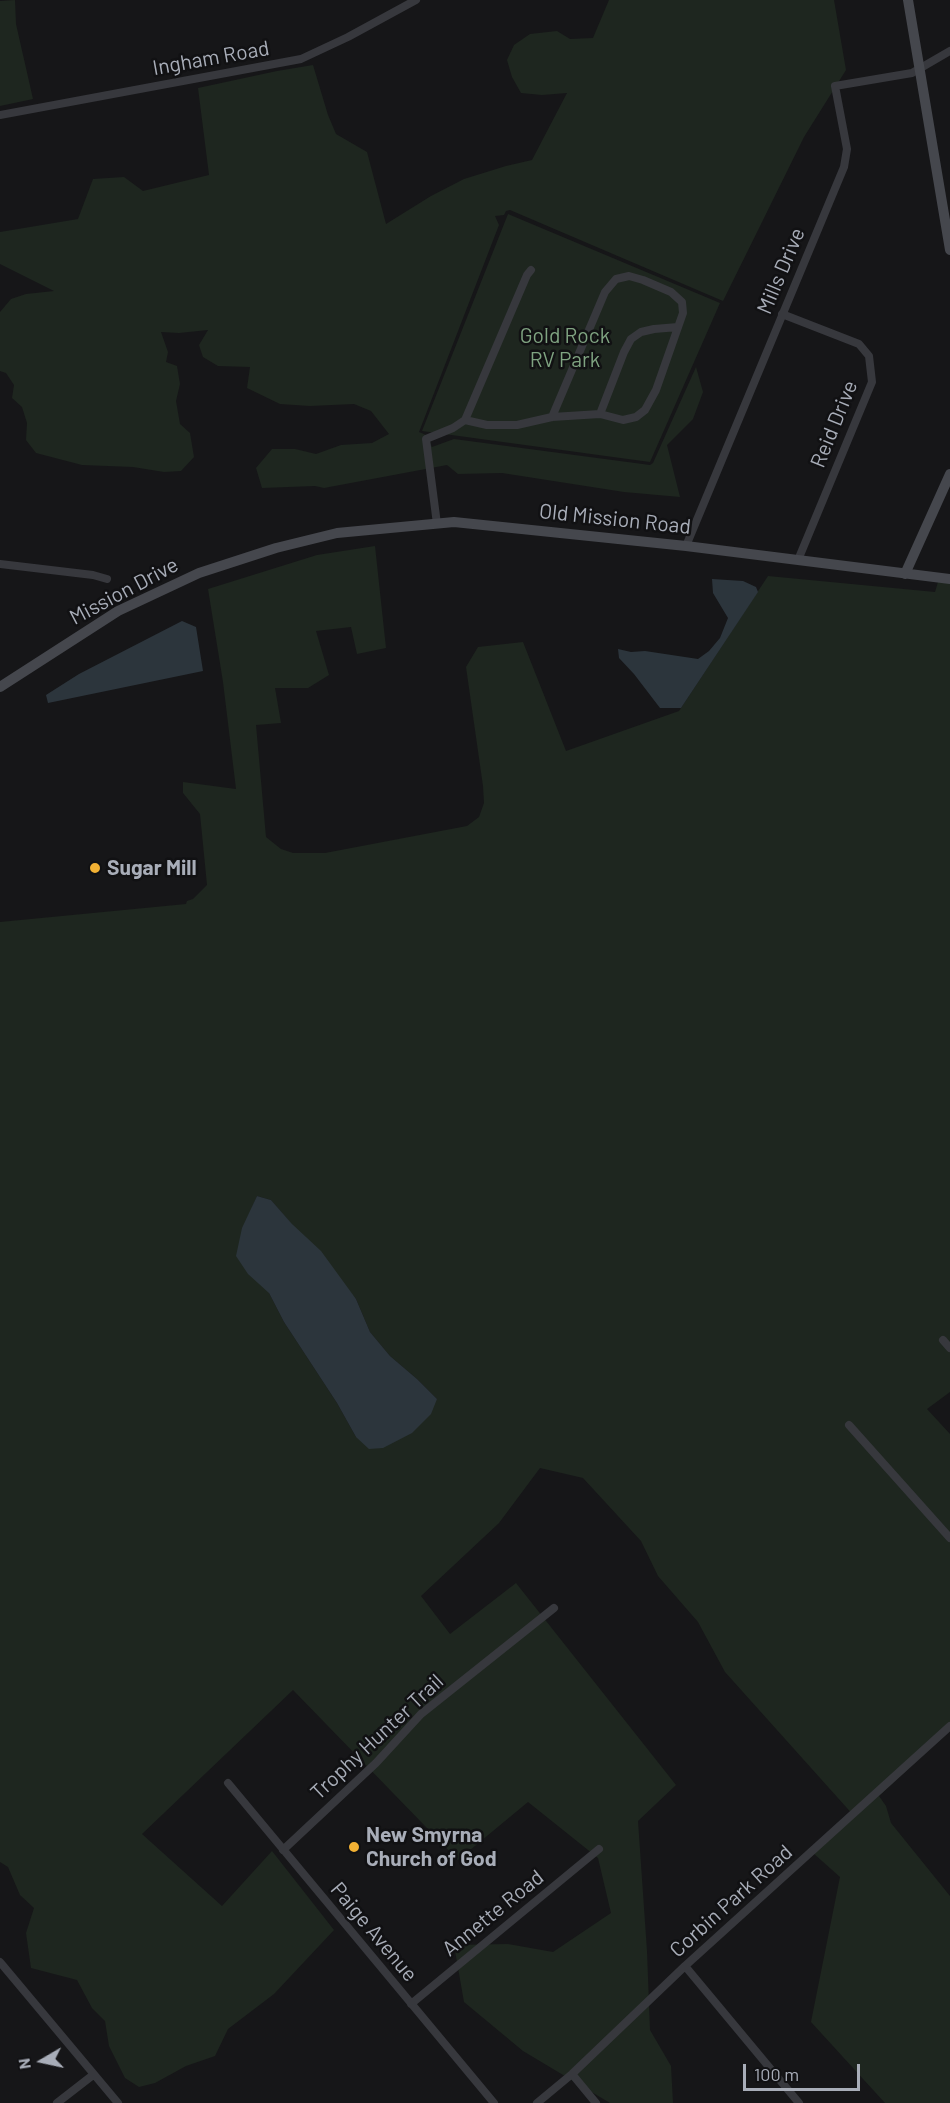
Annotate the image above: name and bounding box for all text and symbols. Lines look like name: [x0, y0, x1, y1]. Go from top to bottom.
street label: Ingham Road: [151, 35, 271, 81]
street label: Mills Drive: [752, 224, 810, 318]
park label: Gold Rock RV Park: [520, 323, 610, 373]
street label: Reid Drive: [805, 377, 863, 471]
street label: Old Mission Road: [538, 498, 692, 540]
street label: Mission Drive: [65, 552, 183, 630]
place label: Sugar Mill: [107, 855, 197, 881]
marker: Sugar Mill: [88, 861, 102, 875]
street label: Trophy Hunter Trail: [305, 1669, 449, 1805]
place label: New Smyrna Church of God: [366, 1822, 497, 1872]
street label: Corbin Park Road: [665, 1839, 797, 1963]
marker: New Smyrna Church of God: [347, 1840, 361, 1854]
street label: Annette Road: [437, 1864, 549, 1962]
street label: Paige Avenue: [325, 1877, 423, 1987]
north arrow: [12, 2031, 72, 2091]
scale bar: [746, 2052, 863, 2090]
text: N: [14, 2057, 34, 2071]
text: 100 m: [754, 2063, 799, 2085]

